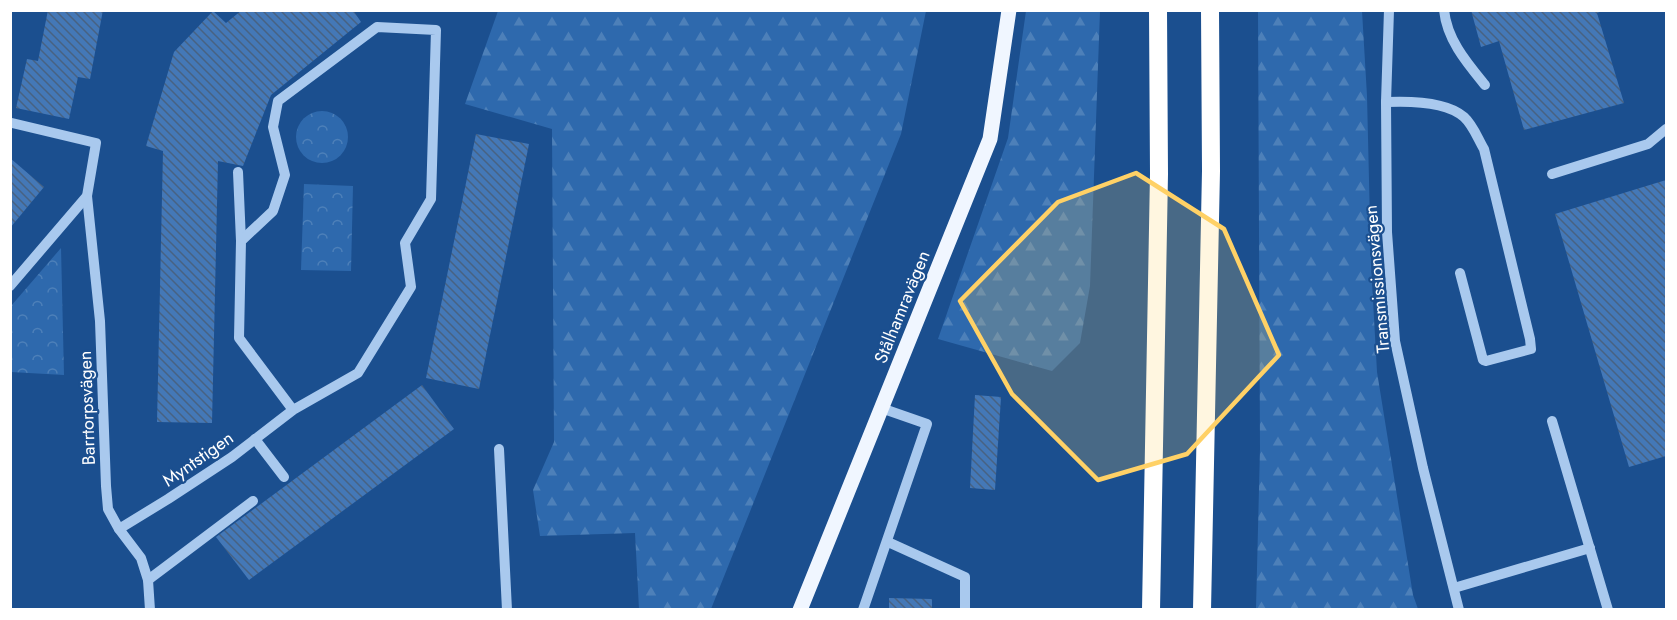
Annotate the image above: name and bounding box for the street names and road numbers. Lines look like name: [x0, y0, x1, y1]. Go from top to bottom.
street label: Transmissionsvägen: [1358, 204, 1396, 354]
street label: Stålhamravägen: [868, 247, 936, 367]
street label: Barrtorpsvägen: [72, 350, 102, 466]
street label: Myntstigen: [157, 425, 239, 493]

